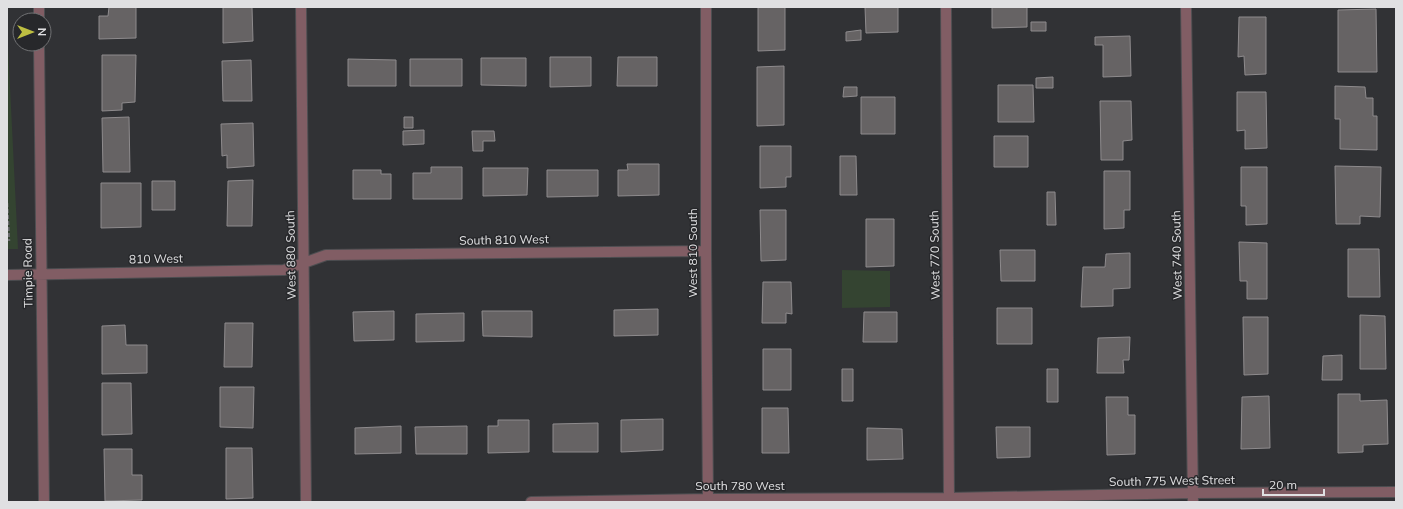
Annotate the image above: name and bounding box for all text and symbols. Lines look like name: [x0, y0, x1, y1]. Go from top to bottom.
north arrow: [12, 12, 52, 52]
text: N: [35, 28, 49, 36]
street label: West 810 South: [685, 208, 700, 298]
street label: West 880 South: [282, 210, 299, 300]
street label: West 770 South: [926, 210, 943, 300]
street label: West 740 South: [1168, 210, 1185, 300]
street label: South 810 West: [459, 231, 549, 248]
street label: Timpie Road: [19, 238, 36, 308]
street label: 810 West: [129, 251, 183, 266]
scale bar: [1263, 471, 1324, 497]
street label: South 775 West Street: [1109, 472, 1235, 489]
text: 20 m: [1269, 477, 1297, 492]
street label: South 780 West: [695, 478, 785, 493]

